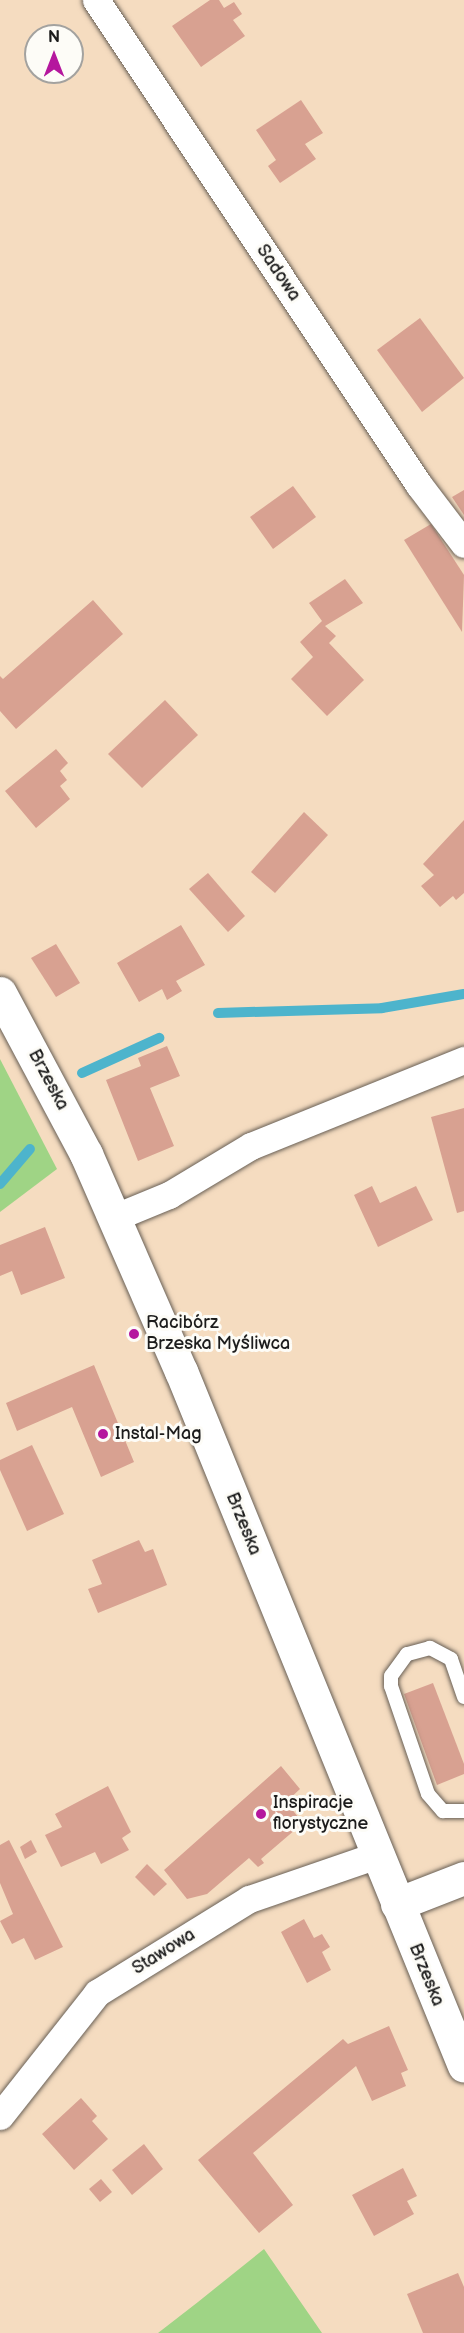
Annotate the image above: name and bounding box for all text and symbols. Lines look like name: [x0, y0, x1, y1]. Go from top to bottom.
north arrow: [24, 24, 84, 84]
text: N: [48, 28, 60, 47]
street label: Sadowa: [251, 241, 305, 305]
street label: Brzeska: [23, 1046, 73, 1114]
place label: Racibórz Brzeska Myśliwca: [146, 1313, 290, 1356]
marker: Racibórz Brzeska Myśliwca: [127, 1327, 141, 1341]
place label: Instal-Mag: [115, 1423, 202, 1445]
marker: Instal-Mag: [96, 1427, 110, 1441]
street label: Brzeska: [221, 1489, 265, 1559]
place label: Inspiracje florystyczne: [273, 1793, 368, 1836]
marker: Inspiracje florystyczne: [254, 1807, 268, 1821]
street label: Stawowa: [128, 1924, 200, 1980]
street label: Brzeska: [404, 1940, 448, 2010]

